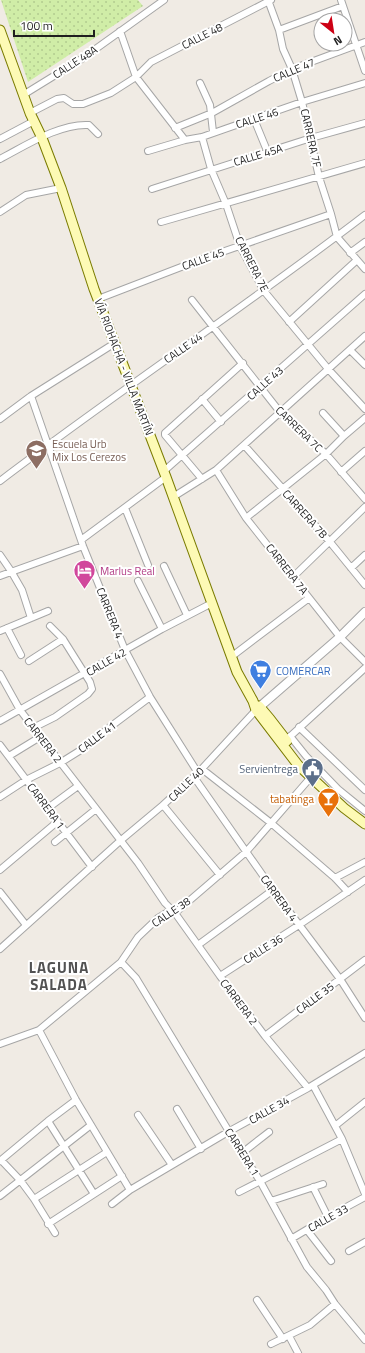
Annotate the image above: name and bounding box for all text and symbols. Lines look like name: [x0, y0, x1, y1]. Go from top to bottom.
scale bar: [14, 12, 94, 38]
north arrow: [313, 12, 353, 52]
text: 100 m: [20, 16, 53, 35]
street label: CALLE 48: [179, 19, 225, 53]
text: N: [331, 32, 345, 49]
street label: CALLE 48A: [49, 41, 101, 82]
street label: CALLE 47: [271, 54, 317, 86]
street label: CALLE 46: [234, 104, 280, 132]
street label: CARRERA 7F: [296, 107, 326, 169]
street label: CALLE 45A: [232, 140, 285, 170]
street label: CARRERA 7E: [231, 234, 273, 294]
street label: CALLE 45: [180, 244, 226, 274]
street label: VÍA RIOHACHA - VILLA MARTÍN: [90, 296, 158, 438]
street label: CALLE 44: [160, 329, 206, 367]
street label: CALLE 43: [243, 362, 287, 404]
street label: CARRERA 7C: [272, 402, 326, 456]
place label: Escuela Urb Mix Los Cerezos: [52, 436, 126, 465]
school or university icon: Escuela Urb Mix Los Cerezos: [23, 437, 49, 470]
street label: CARRERA 7B: [279, 486, 331, 542]
street label: CARRERA 7A: [262, 540, 312, 598]
hotel icon: Marlus Real: [72, 558, 98, 591]
place label: Marlus Real: [100, 563, 155, 579]
street label: CARRERA 4: [92, 585, 128, 641]
street label: CALLE 42: [83, 644, 129, 680]
supermarket icon: COMERCAR: [248, 658, 274, 691]
place label: COMERCAR: [276, 663, 331, 679]
street label: CARRERA 2: [20, 714, 66, 766]
street label: CALLE 41: [75, 717, 119, 757]
public building icon: Servientrega: [300, 756, 326, 789]
place label: Servientrega: [239, 761, 298, 777]
street label: CALLE 40: [165, 763, 207, 805]
street label: CARRERA 1: [23, 780, 69, 832]
bar icon: tabatinga: [316, 786, 342, 819]
place label: tabatinga: [270, 791, 314, 807]
street label: CARRERA 4: [257, 871, 301, 925]
street label: CALLE 38: [148, 893, 194, 931]
street label: CALLE 36: [240, 931, 286, 967]
district label: LAGUNA SALADA: [29, 956, 89, 996]
street label: CARRERA 2: [216, 976, 262, 1028]
street label: CALLE 35: [293, 978, 337, 1018]
street label: CALLE 34: [246, 1092, 292, 1128]
street label: CARRERA 1: [221, 1125, 263, 1179]
street label: CALLE 33: [305, 1200, 351, 1236]

